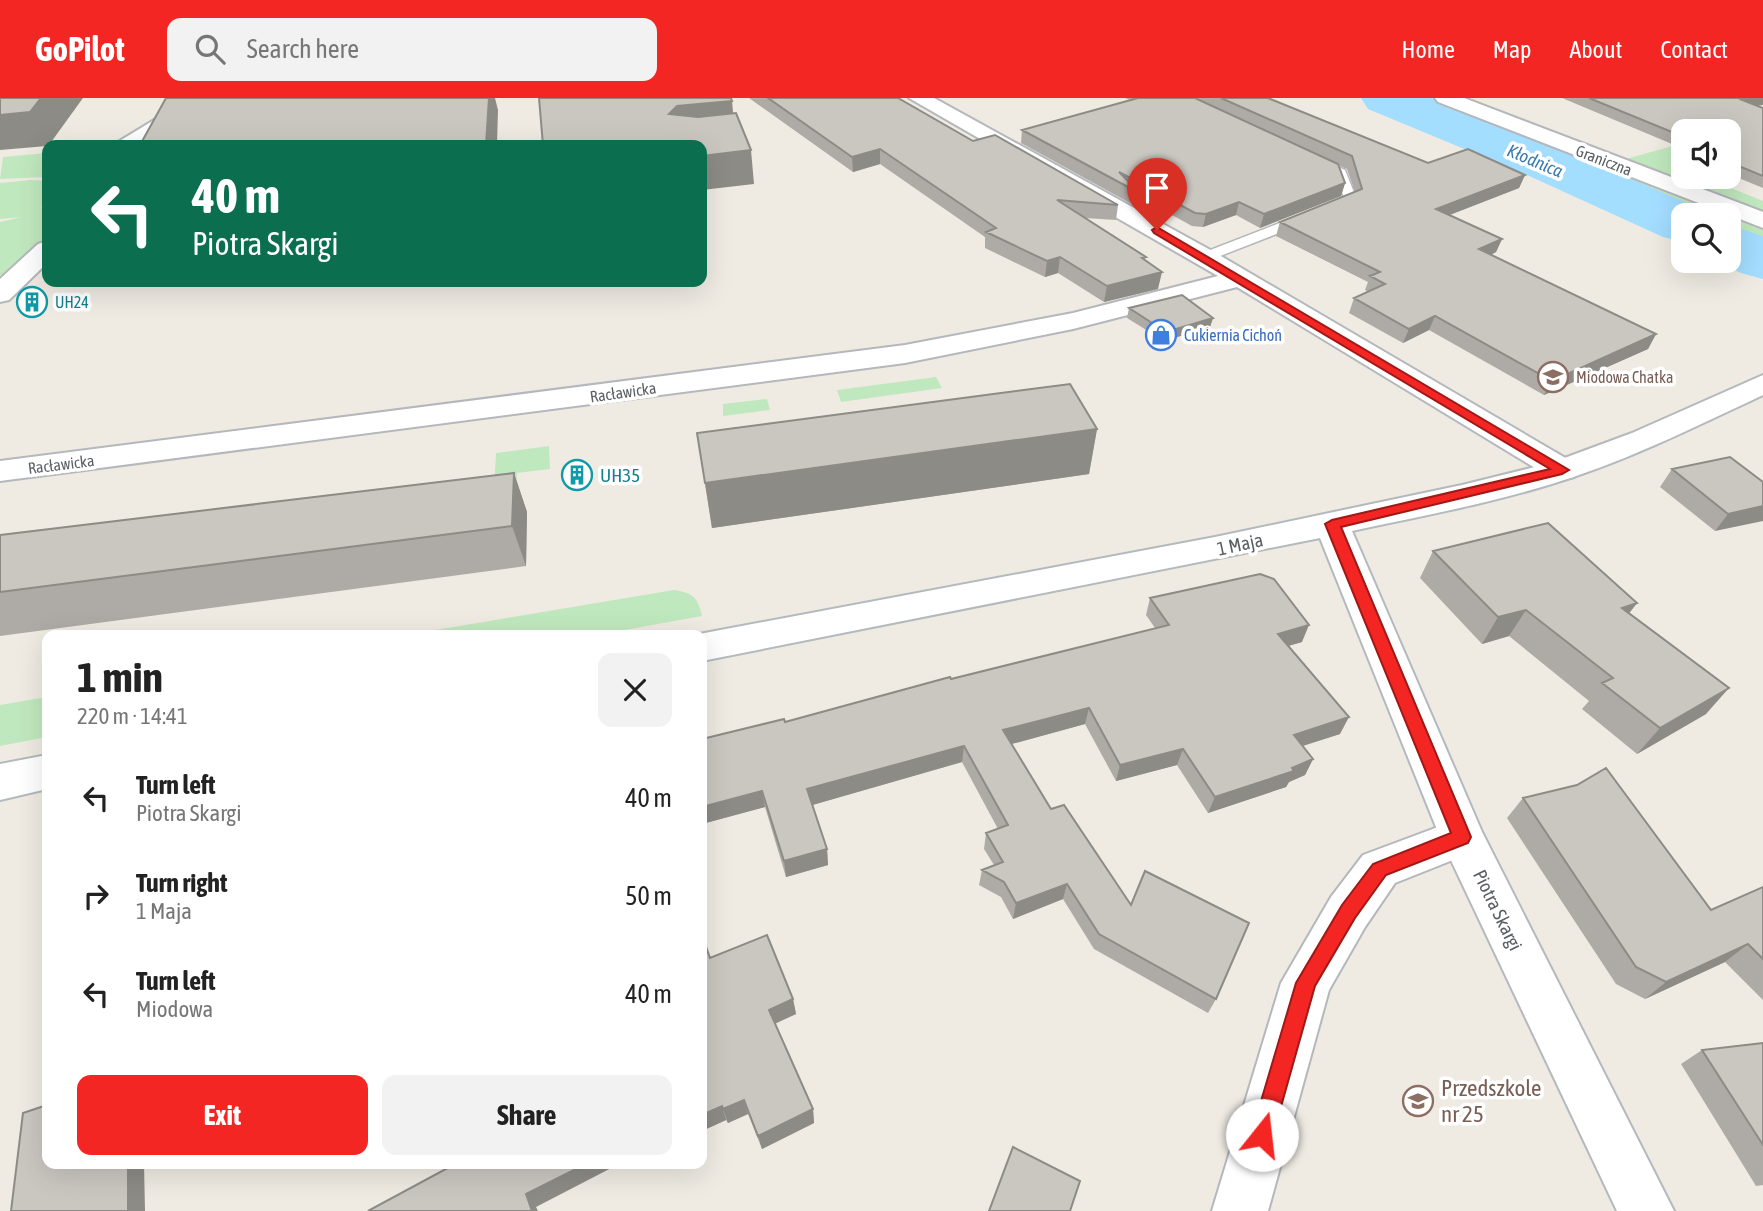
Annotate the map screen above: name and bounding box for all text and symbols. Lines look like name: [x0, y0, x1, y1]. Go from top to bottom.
search box: [167, 18, 657, 81]
text: GoPilot: [35, 30, 125, 68]
icon: search: [191, 30, 229, 68]
text: Search here: [247, 34, 359, 64]
text: Home: [1401, 36, 1455, 63]
text: Map: [1493, 36, 1531, 63]
text: About: [1569, 36, 1622, 63]
text: Contact: [1660, 36, 1728, 63]
map controls: [1671, 119, 1741, 273]
button: sound: [1671, 119, 1741, 189]
water label: Kłodnica: [1504, 140, 1567, 182]
street label: Graniczna: [1573, 141, 1635, 179]
pin: [1127, 158, 1187, 230]
text: 40 m: [192, 167, 280, 223]
icon: left: [77, 168, 168, 259]
icon: arrive: [1138, 169, 1176, 207]
button: search: [1671, 203, 1741, 273]
text: Piotra Skargi: [192, 225, 339, 262]
building icon: UH24: [15, 285, 49, 319]
place label: UH24: [55, 293, 89, 311]
shop icon: Cukiernia Cichoń: [1144, 318, 1178, 352]
place label: Cukiernia Cichoń: [1184, 326, 1282, 344]
school or university icon: Miodowa Chatka: [1536, 360, 1570, 394]
place label: Miodowa Chatka: [1576, 368, 1673, 386]
street label: Racławicka: [589, 378, 657, 406]
street label: Racławicka: [27, 451, 95, 477]
building icon: UH35: [560, 458, 594, 492]
place label: UH35: [600, 464, 640, 486]
street label: 1 Maja: [1215, 528, 1265, 560]
text: 1 min: [77, 653, 163, 701]
button: close: [598, 653, 672, 727]
text: 220 m · 14:41: [77, 703, 188, 729]
text: Turn left: [136, 770, 216, 800]
icon: left: [77, 779, 115, 817]
text: 40 m: [625, 783, 672, 813]
text: Piotra Skargi: [136, 800, 241, 826]
street label: Piotra Skargi: [1469, 866, 1527, 954]
text: Turn right: [136, 868, 227, 898]
icon: right: [77, 877, 115, 915]
text: 50 m: [625, 881, 672, 911]
text: 1 Maja: [136, 898, 192, 924]
text: Turn left: [136, 966, 216, 996]
icon: left: [77, 975, 115, 1013]
text: 40 m: [625, 979, 672, 1009]
text: Miodowa: [136, 996, 213, 1022]
button: Exit: [77, 1075, 368, 1155]
button: Share: [382, 1075, 672, 1155]
place label: Przedszkole nr 25: [1441, 1075, 1542, 1127]
school or university icon: Przedszkole nr 25: [1401, 1084, 1435, 1118]
position arrow: [1225, 1098, 1299, 1172]

